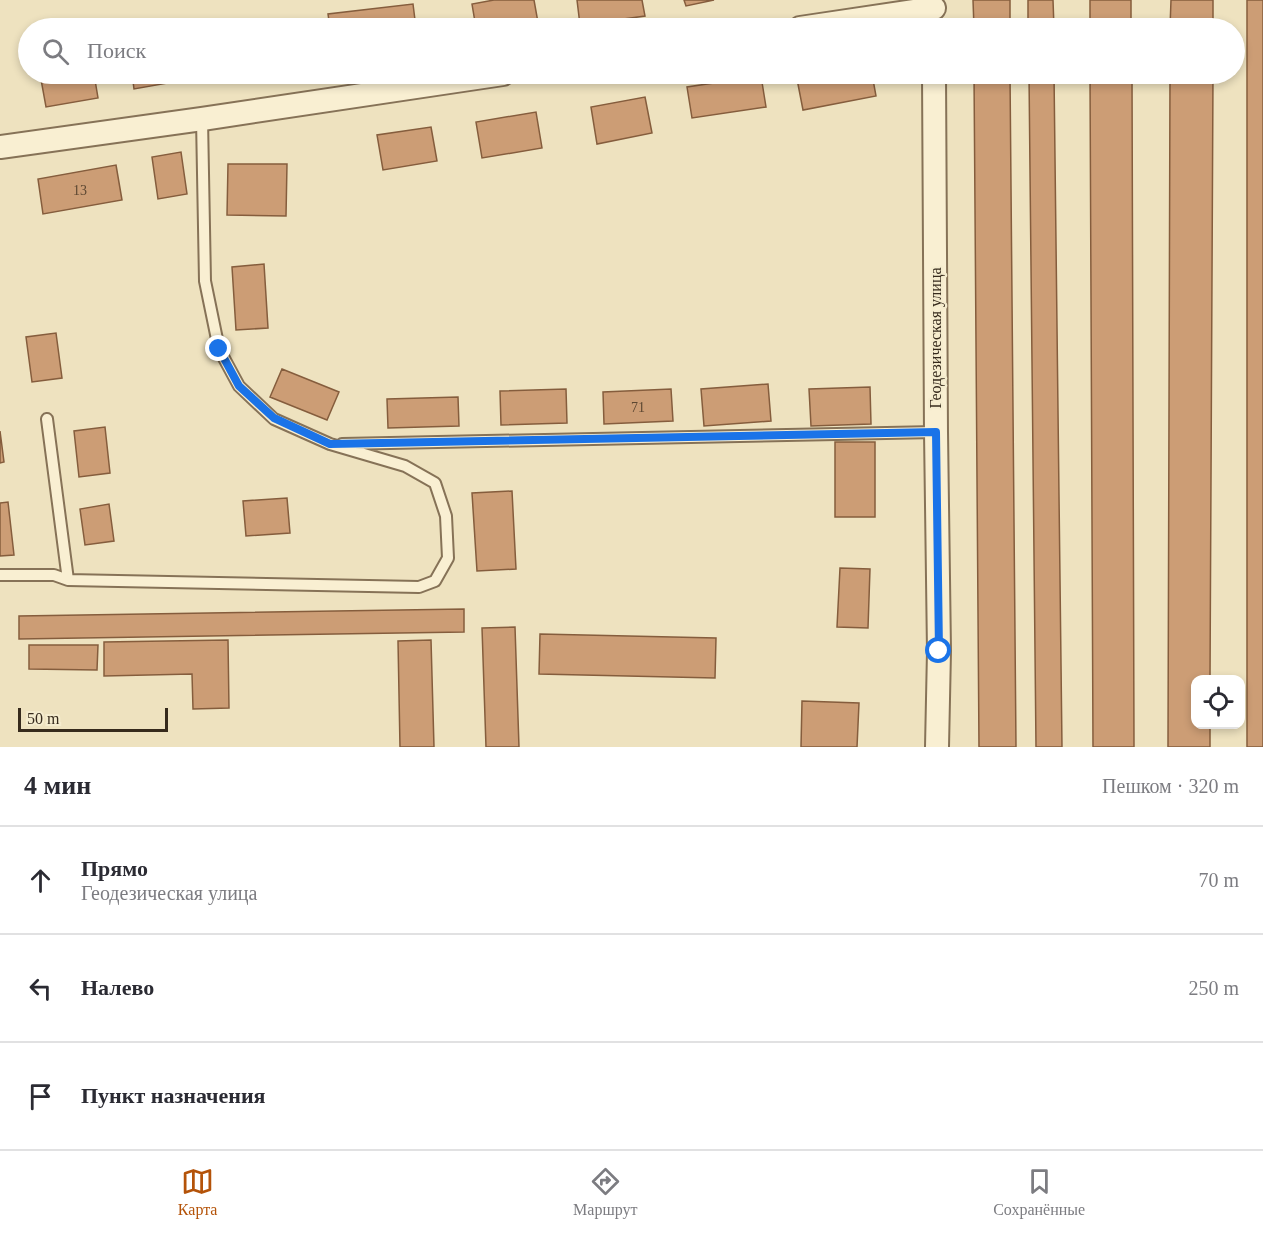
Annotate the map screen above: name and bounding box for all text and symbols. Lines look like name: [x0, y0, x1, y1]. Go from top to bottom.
search box: [18, 18, 1245, 84]
icon: search: [39, 35, 72, 68]
text: Поиск: [87, 38, 146, 63]
house number: 13: [73, 183, 87, 198]
street label: Геодезическая улица: [927, 267, 945, 409]
route end: [205, 335, 231, 361]
house number: 71: [631, 400, 645, 415]
route start: [925, 637, 951, 663]
map controls: [1191, 675, 1245, 729]
button: locate: [1191, 675, 1245, 729]
scale bar: [18, 705, 168, 732]
text: 50 m: [27, 710, 59, 727]
text: 4 мин: [24, 771, 91, 800]
text: Пешком · 320 m: [1102, 775, 1239, 797]
text: Прямо: [81, 856, 148, 881]
icon: ahead: [24, 864, 57, 897]
text: 70 m: [1198, 869, 1239, 891]
text: Геодезическая улица: [81, 882, 257, 904]
icon: left: [24, 972, 57, 1005]
text: Налево: [81, 975, 154, 1000]
text: 250 m: [1188, 977, 1239, 999]
icon: arrive: [24, 1080, 57, 1113]
text: Пункт назначения: [81, 1083, 266, 1108]
tab: Карта: [178, 1165, 217, 1219]
tab: Маршрут: [573, 1165, 638, 1219]
tab: Сохранённые: [993, 1165, 1085, 1219]

